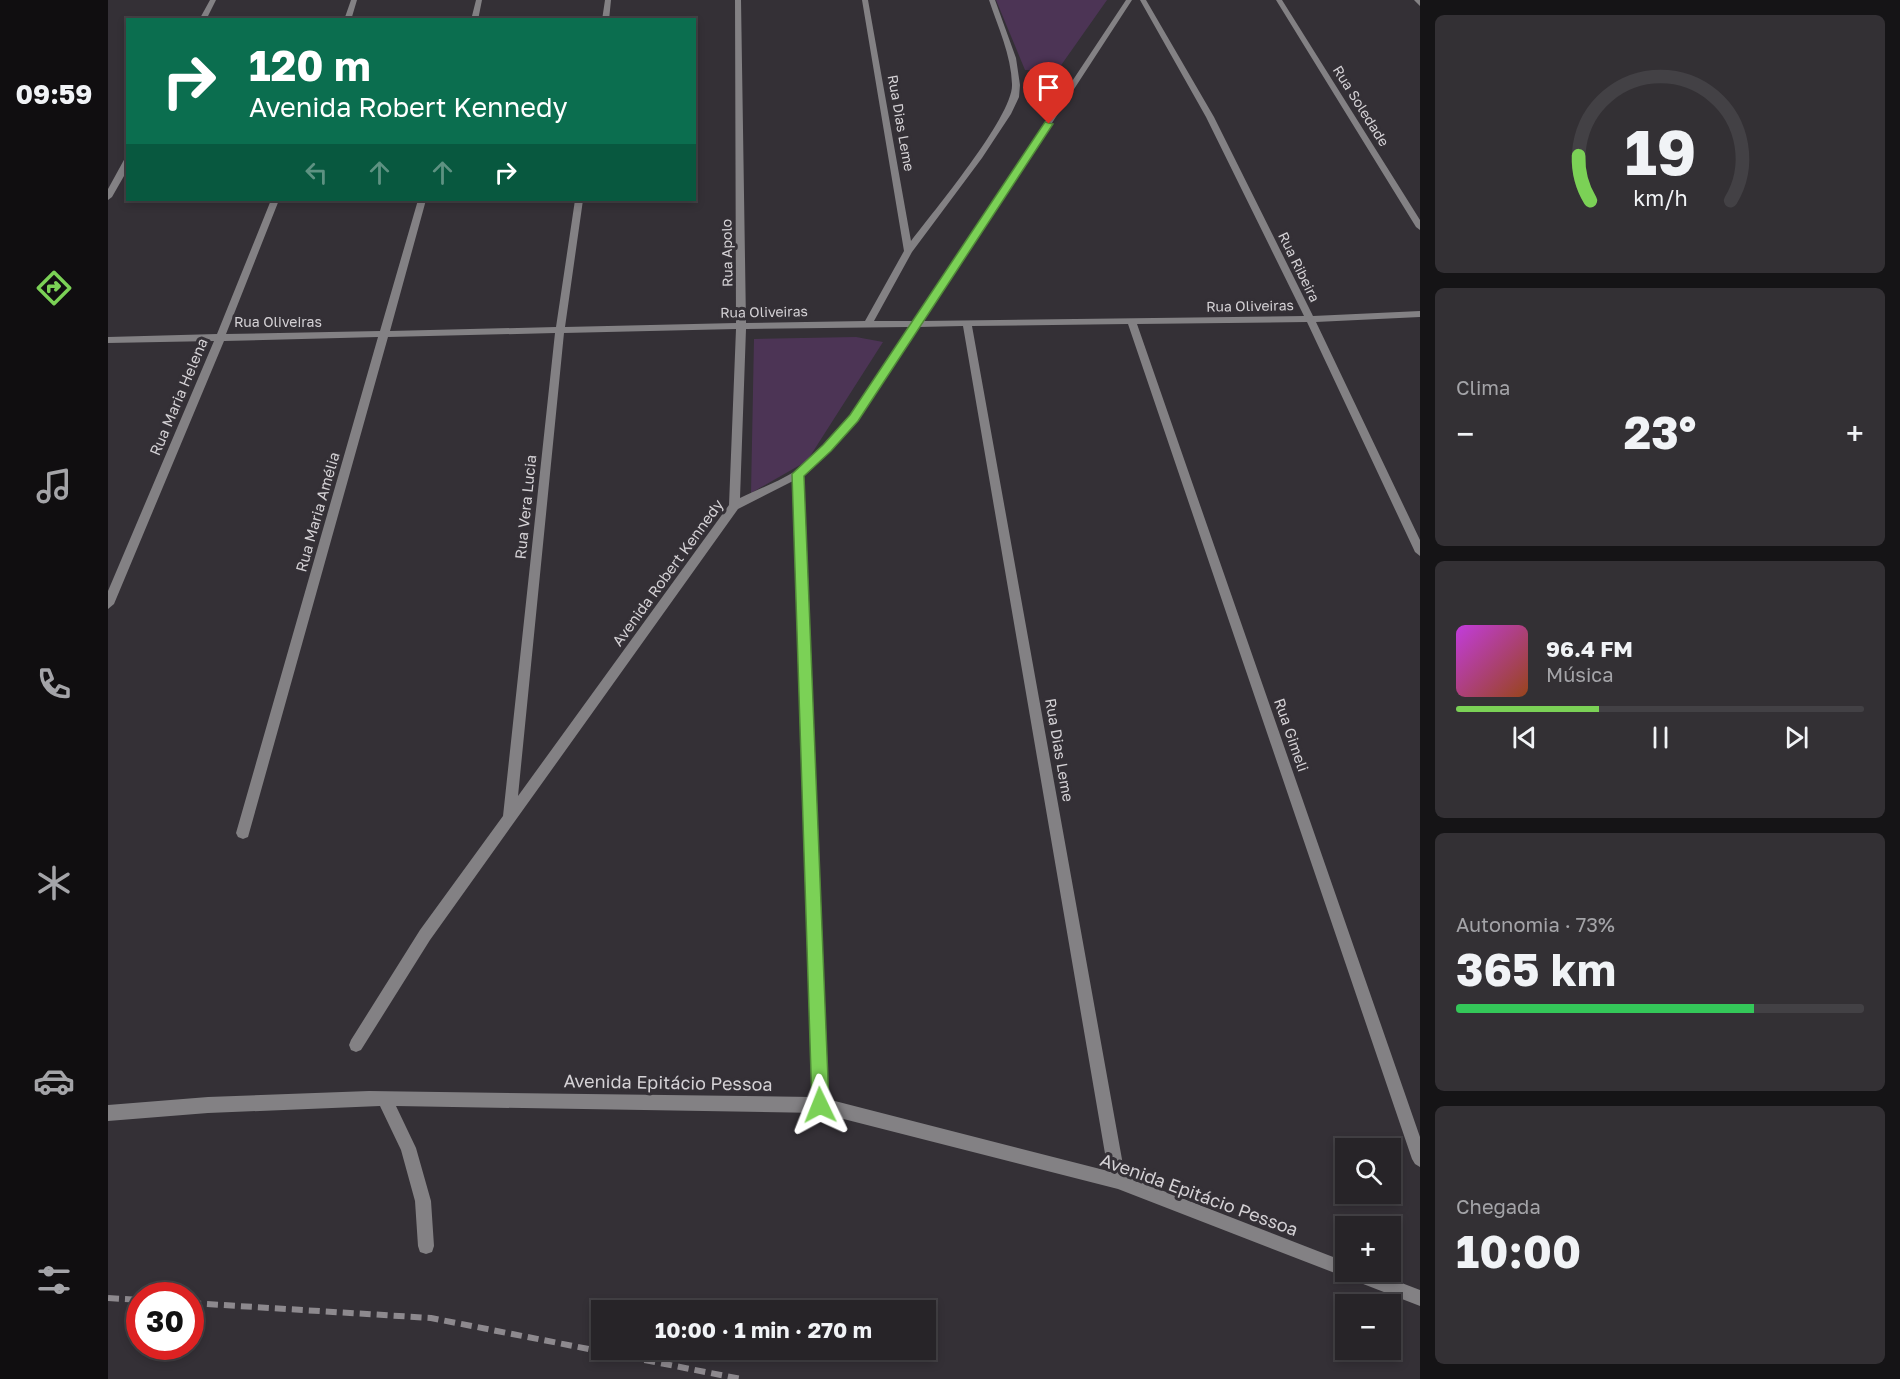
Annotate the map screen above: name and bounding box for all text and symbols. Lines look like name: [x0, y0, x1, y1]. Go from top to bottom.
text: 120 m: [249, 40, 371, 90]
icon: right: [150, 42, 228, 120]
pin: [1023, 62, 1074, 124]
street label: Rua Soledade: [1330, 62, 1393, 149]
icon: arrive: [1032, 71, 1065, 104]
street label: Rua Dias Leme: [885, 73, 918, 173]
text: 09:59: [16, 78, 92, 110]
text: Avenida Robert Kennedy: [249, 91, 568, 123]
text: 19: [1624, 114, 1696, 189]
icon: left: [300, 156, 333, 189]
icon: ahead: [363, 156, 396, 189]
icon: ahead: [426, 156, 459, 189]
icon: right: [489, 156, 522, 189]
text: km/h: [1633, 185, 1687, 211]
street label: Rua Apolo: [717, 219, 736, 287]
street label: Rua Ribeira: [1275, 229, 1324, 305]
icon: directions: [33, 267, 75, 309]
street label: Rua Oliveiras: [1206, 296, 1294, 315]
street label: Rua Oliveiras: [720, 302, 808, 321]
street label: Rua Oliveiras: [234, 313, 322, 330]
street label: Rua Maria Helena: [145, 335, 211, 458]
text: Clima: [1456, 375, 1510, 399]
text: 23°: [1624, 405, 1696, 459]
text: −: [1456, 414, 1474, 453]
text: +: [1846, 414, 1864, 453]
street label: Rua Maria Amélia: [291, 450, 343, 574]
street label: Rua Vera Lucia: [511, 454, 539, 560]
icon: music: [33, 465, 75, 507]
street label: Avenida Robert Kennedy: [608, 495, 727, 649]
text: 96.4 FM: [1546, 635, 1633, 662]
text: Música: [1546, 662, 1613, 686]
icon: phone: [33, 663, 75, 705]
street label: Rua Gimeli: [1271, 696, 1313, 774]
street label: Rua Dias Leme: [1042, 697, 1078, 803]
icon: previous: [1508, 721, 1541, 754]
icon: pause: [1644, 721, 1677, 754]
icon: next: [1780, 721, 1813, 754]
icon: climate: [33, 862, 75, 904]
text: Autonomia · 73%: [1456, 912, 1615, 936]
text: 365 km: [1456, 942, 1616, 996]
icon: car: [33, 1060, 75, 1102]
street label: Avenida Epitácio Pessoa: [563, 1069, 773, 1095]
position arrow: [788, 1073, 852, 1137]
map controls: [1335, 1138, 1401, 1360]
button: search: [1335, 1138, 1401, 1204]
street label: Avenida Epitácio Pessoa: [1097, 1148, 1301, 1240]
text: Chegada: [1456, 1194, 1541, 1218]
button: +: [1335, 1216, 1401, 1282]
text: 10:00: [1456, 1224, 1581, 1278]
icon: filters: [33, 1259, 75, 1301]
speed limit sign: 30: [126, 1282, 204, 1360]
button: −: [1335, 1294, 1401, 1360]
text: 10:00 · 1 min · 270 m: [655, 1316, 872, 1343]

